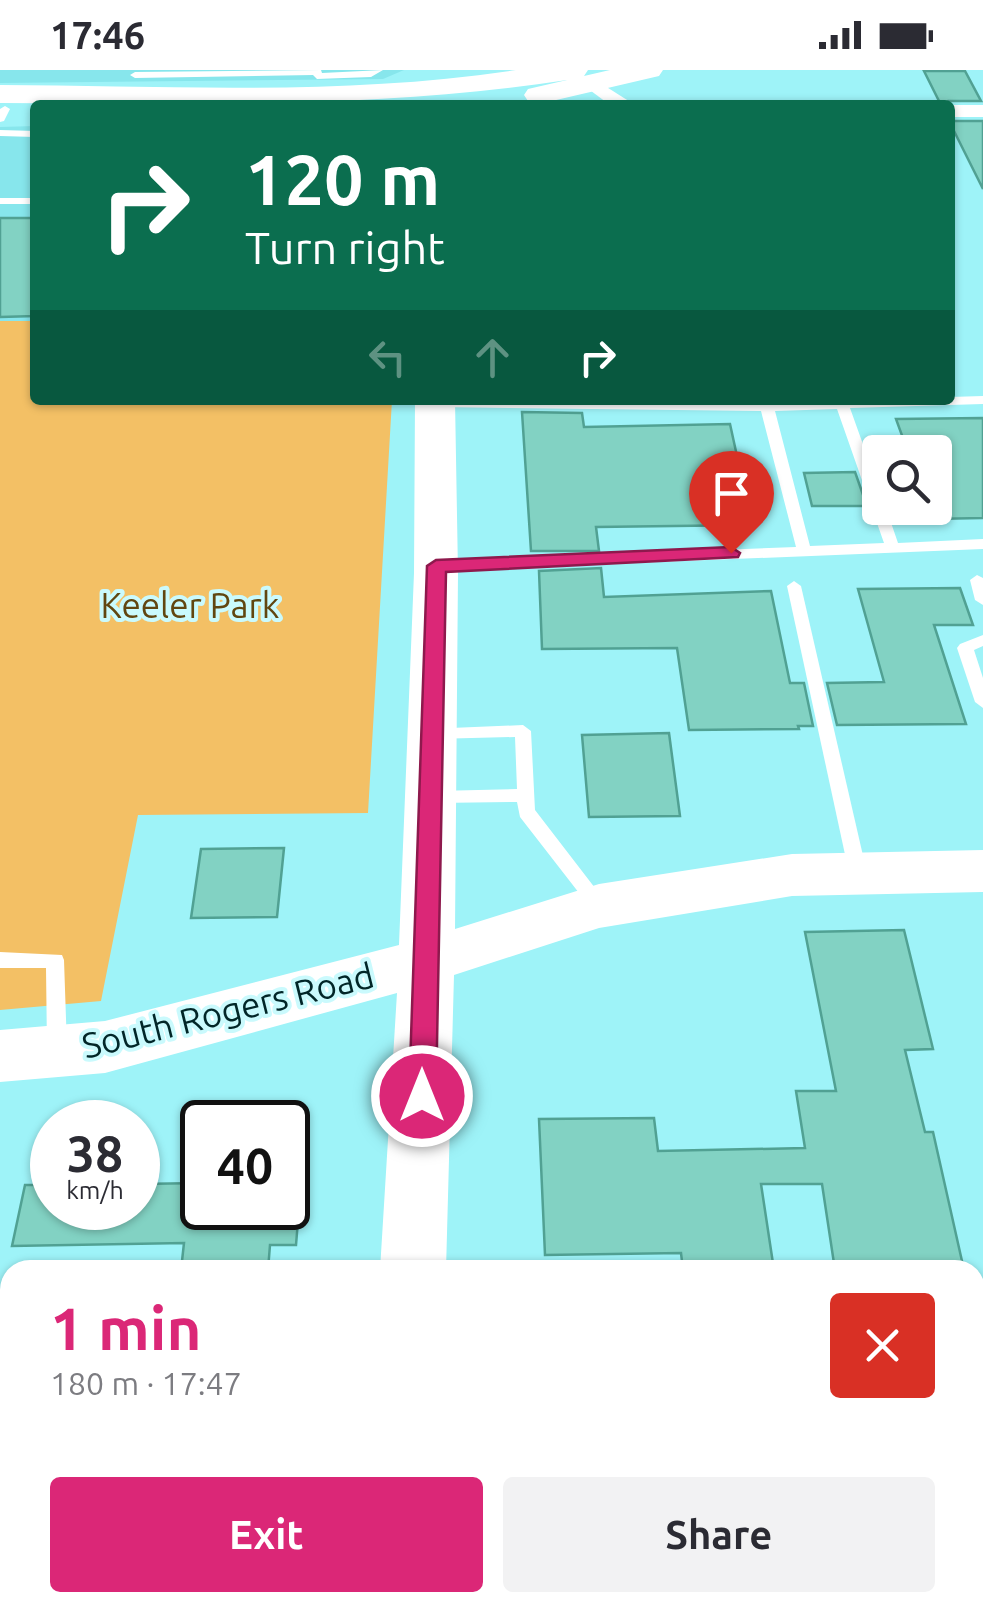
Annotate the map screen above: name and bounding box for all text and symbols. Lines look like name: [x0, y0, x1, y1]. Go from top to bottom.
text: 17:46: [50, 14, 145, 56]
icon: right: [80, 140, 210, 270]
text: 120 m: [245, 140, 440, 218]
text: Turn right: [245, 222, 445, 273]
icon: left: [360, 330, 415, 385]
icon: ahead: [465, 330, 520, 385]
icon: right: [570, 330, 625, 385]
map controls: [862, 435, 952, 525]
button: search: [862, 435, 952, 525]
pin: [689, 451, 774, 554]
icon: arrive: [704, 466, 759, 521]
park label: Keeler Park: [101, 585, 280, 625]
street label: South Rogers Road: [78, 954, 378, 1066]
position arrow: [370, 1044, 474, 1148]
speed limit sign: 40: [180, 1100, 310, 1230]
text: 38: [67, 1125, 123, 1181]
text: km/h: [66, 1176, 124, 1204]
button: close: [830, 1293, 935, 1398]
text: 1 min: [50, 1294, 202, 1361]
text: 180 m · 17:47: [50, 1365, 242, 1401]
button: Exit: [50, 1477, 483, 1592]
button: Share: [503, 1477, 935, 1592]

